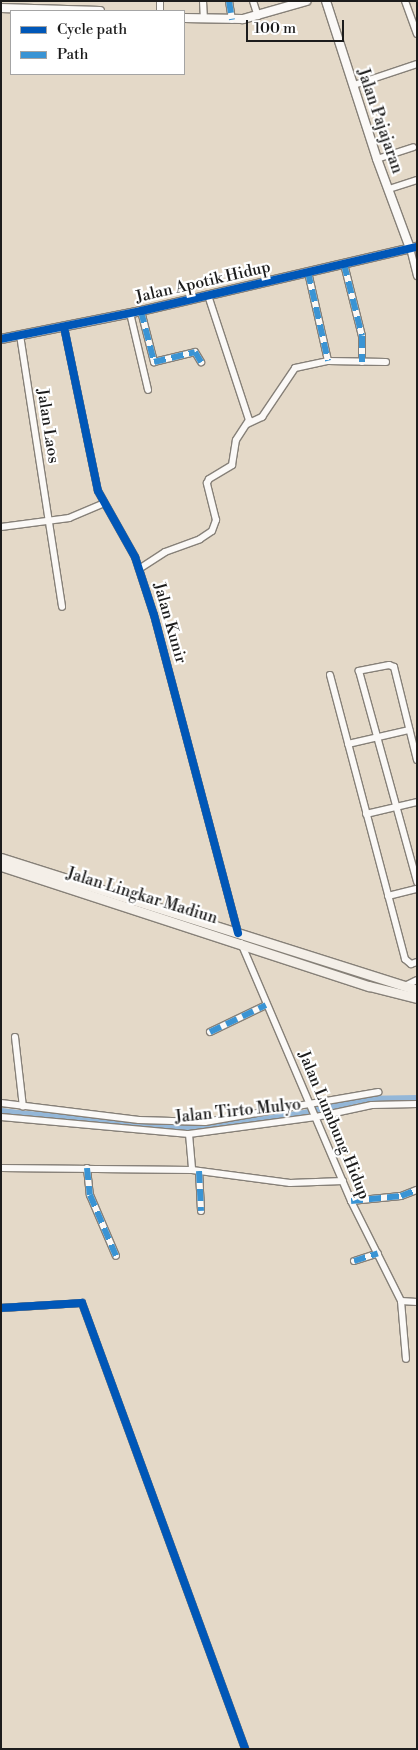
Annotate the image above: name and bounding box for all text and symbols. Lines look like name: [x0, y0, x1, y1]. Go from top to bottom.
legend: [10, 10, 185, 75]
scale bar: [248, 10, 346, 42]
text: 100 m: [254, 19, 296, 38]
text: Cycle path: [57, 20, 127, 39]
text: Path: [57, 45, 89, 64]
street label: Jalan Pajajaran: [353, 66, 407, 176]
street label: Jalan Apotik Hidup: [134, 257, 272, 307]
street label: Jalan Laos: [33, 387, 63, 465]
street label: Jalan Kunir: [149, 580, 191, 666]
street label: Jalan Lingkar Madiun: [64, 864, 220, 928]
street label: Jalan Lumbung Hidup: [294, 1048, 374, 1202]
street label: Jalan Tirto Mulyo: [174, 1095, 302, 1127]

